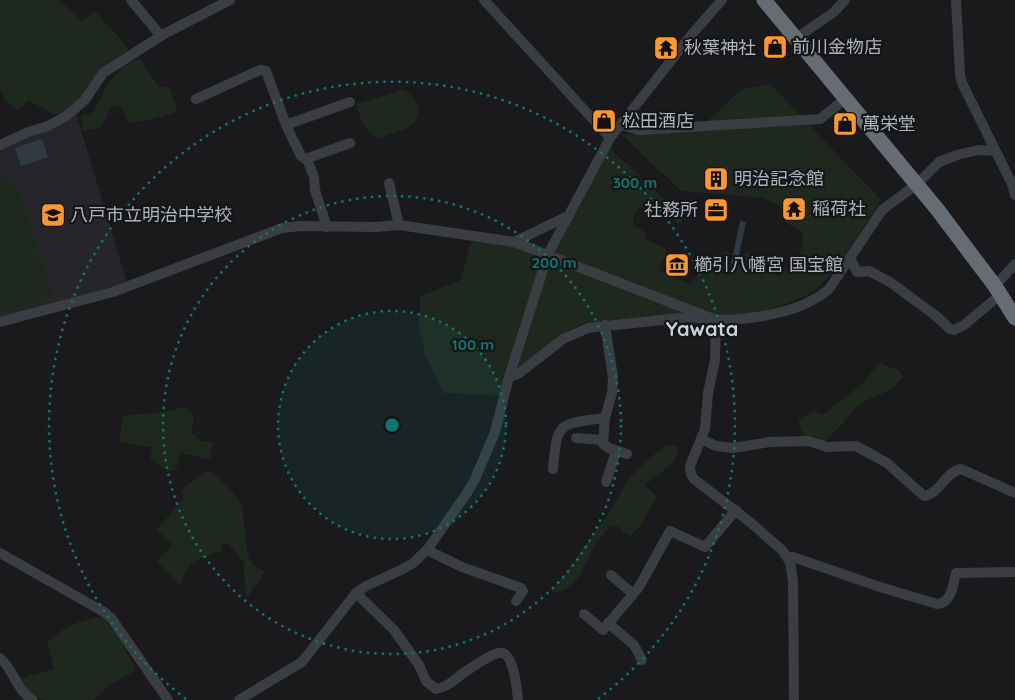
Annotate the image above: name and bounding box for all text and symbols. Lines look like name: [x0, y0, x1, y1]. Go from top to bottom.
shop icon: 前川金物店: [762, 34, 788, 60]
temple icon: 秋葉神社: [653, 35, 679, 61]
place label: 前川金物店: [792, 35, 882, 58]
place label: 秋葉神社: [684, 36, 756, 59]
shop icon: 松田酒店: [591, 108, 617, 134]
place label: 松田酒店: [622, 109, 694, 132]
shop icon: 萬栄堂: [832, 111, 858, 137]
place label: 萬栄堂: [862, 112, 916, 135]
building icon: 明治記念館: [703, 166, 729, 192]
place label: 明治記念館: [734, 167, 824, 190]
text: 300 m: [613, 173, 657, 192]
temple icon: 稲荷社: [781, 196, 807, 222]
office icon: 社務所: [703, 197, 729, 223]
place label: 稲荷社: [812, 197, 866, 220]
place label: 社務所: [644, 198, 698, 221]
school or university icon: 八戸市立明治中学校: [40, 202, 66, 228]
place label: 八戸市立明治中学校: [70, 203, 232, 226]
museum icon: 櫛引八幡宮 国宝館: [664, 252, 690, 278]
text: 200 m: [532, 253, 577, 272]
place label: 櫛引八幡宮 国宝館: [694, 253, 843, 276]
district label: Yawata: [666, 316, 738, 341]
text: 100 m: [452, 335, 494, 354]
centre of rings: [383, 416, 401, 434]

